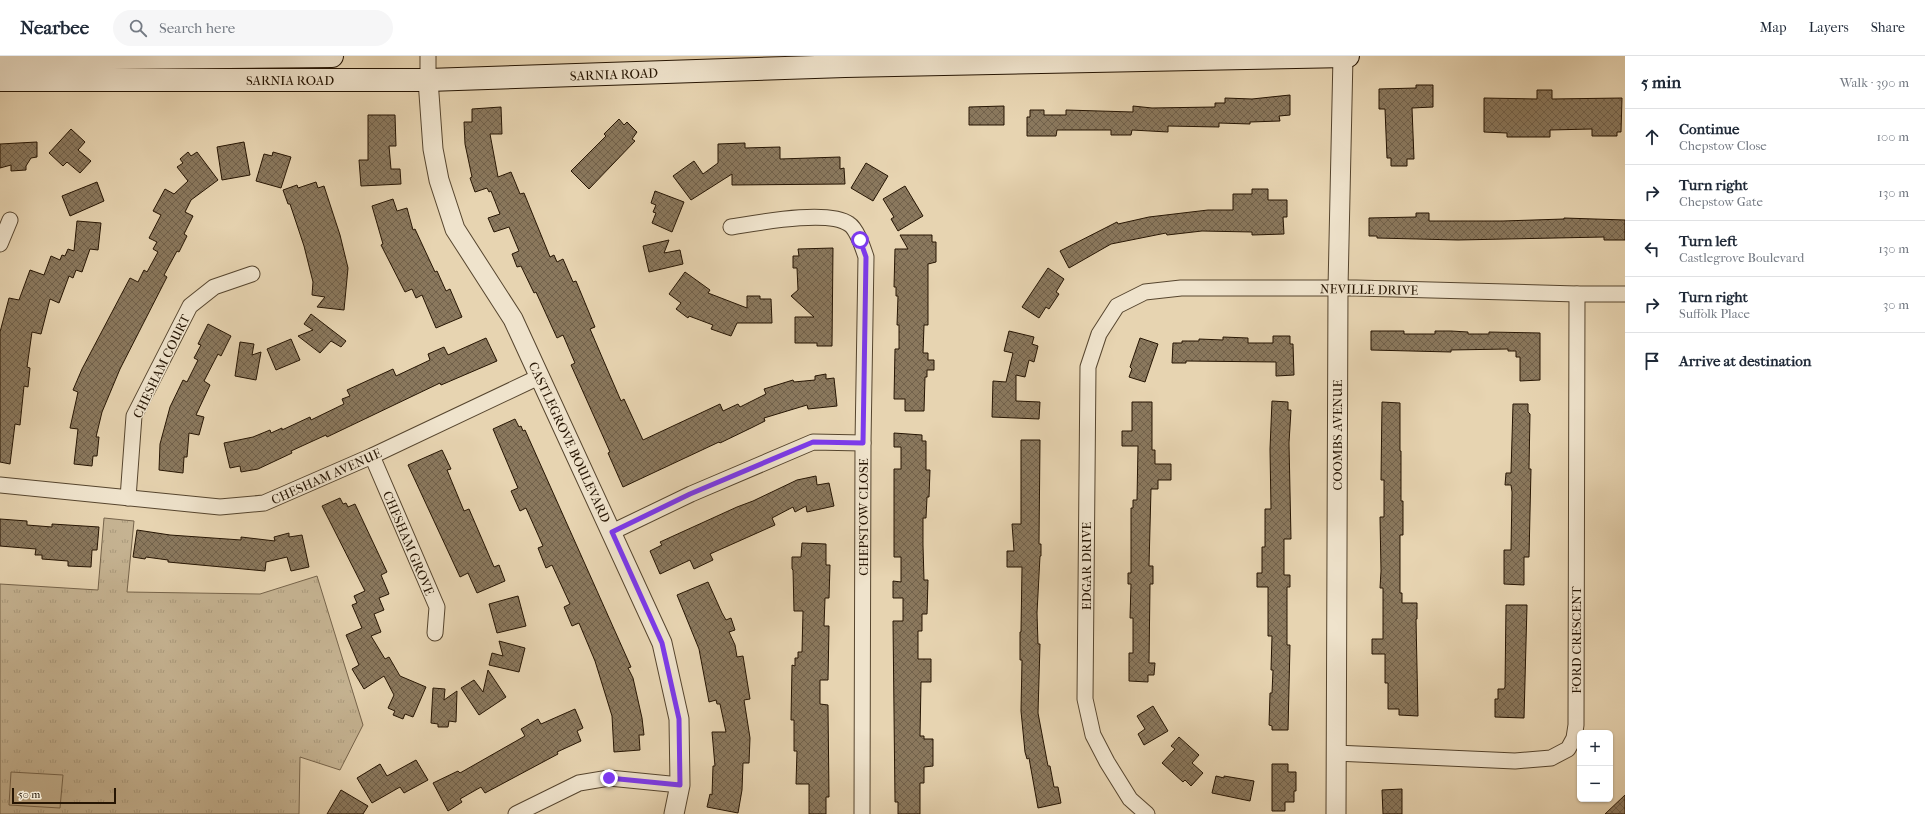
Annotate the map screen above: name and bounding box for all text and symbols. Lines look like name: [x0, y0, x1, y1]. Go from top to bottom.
search box: [113, 10, 393, 46]
text: Nearbee: [20, 17, 89, 39]
icon: search: [127, 17, 149, 39]
text: Search here: [159, 19, 235, 37]
text: Map: [1760, 19, 1787, 36]
text: Layers: [1809, 19, 1849, 36]
text: Share: [1871, 19, 1905, 36]
street label: SARNIA ROAD: [570, 65, 658, 84]
text: 5 min: [1641, 72, 1681, 92]
street label: SARNIA ROAD: [246, 73, 334, 88]
text: Walk · 390 m: [1840, 75, 1909, 90]
text: Continue: [1679, 120, 1739, 138]
icon: ahead: [1641, 126, 1663, 148]
text: 100 m: [1876, 129, 1909, 144]
text: Chepstow Close: [1679, 138, 1767, 153]
text: Turn right: [1679, 176, 1748, 194]
icon: right: [1641, 182, 1663, 204]
text: 130 m: [1878, 185, 1909, 200]
text: Chepstow Gate: [1679, 194, 1763, 209]
route start: [851, 231, 869, 249]
text: Turn left: [1679, 232, 1737, 250]
icon: left: [1641, 238, 1663, 260]
text: 130 m: [1878, 241, 1909, 256]
text: Castlegrove Boulevard: [1679, 250, 1804, 265]
street label: NEVILLE DRIVE: [1320, 281, 1418, 298]
text: Turn right: [1679, 288, 1748, 306]
icon: right: [1641, 294, 1663, 316]
text: 30 m: [1883, 297, 1909, 312]
text: Suffolk Place: [1679, 306, 1750, 321]
street label: CHESHAM COURT: [130, 312, 193, 421]
icon: arrive: [1641, 350, 1663, 372]
text: Arrive at destination: [1679, 352, 1811, 370]
street label: CASTLEGROVE BOULEVARD: [526, 359, 614, 525]
street label: COOMBS AVENUE: [1330, 379, 1345, 490]
street label: CHESHAM AVENUE: [269, 445, 384, 508]
street label: CHEPSTOW CLOSE: [856, 458, 871, 576]
street label: CHESHAM GROVE: [380, 489, 437, 598]
street label: EDGAR DRIVE: [1079, 522, 1094, 610]
street label: FORD CRESCENT: [1569, 586, 1584, 694]
map controls: [1577, 730, 1613, 802]
button: +: [1577, 730, 1613, 766]
button: −: [1577, 766, 1613, 802]
route end: [600, 769, 618, 787]
scale bar: [12, 786, 116, 805]
text: 50 m: [18, 788, 40, 801]

